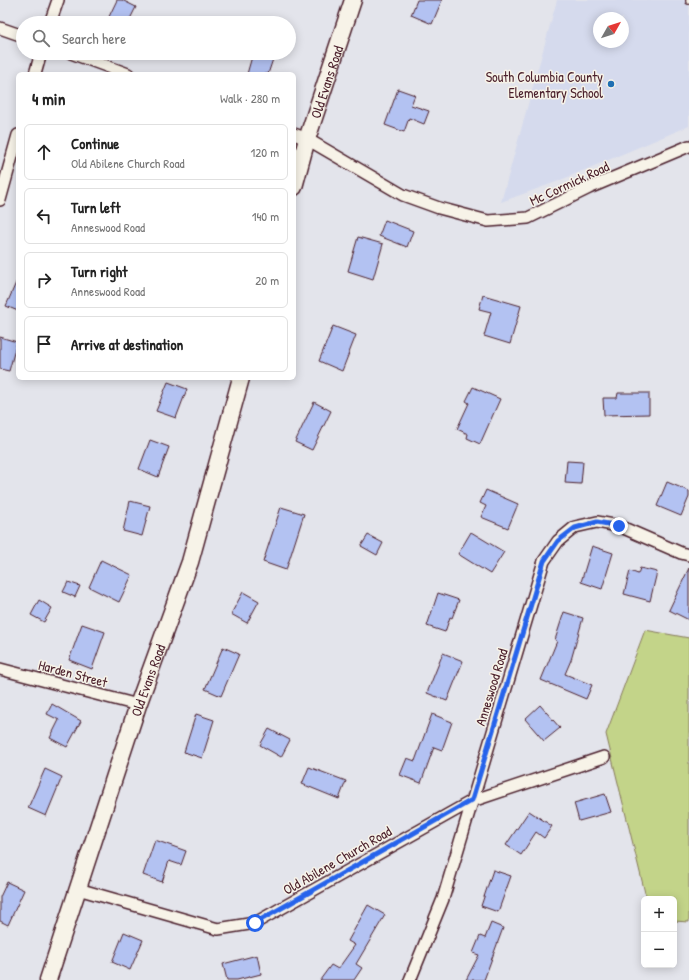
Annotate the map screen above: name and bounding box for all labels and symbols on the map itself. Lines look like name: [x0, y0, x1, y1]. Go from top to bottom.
north arrow: [593, 12, 629, 48]
street label: Old Evans Road: [305, 42, 347, 121]
place label: South Columbia County Elementary School: [486, 67, 603, 103]
marker: South Columbia County Elementary School: [606, 79, 616, 89]
street label: Mc Cormick Road: [526, 156, 612, 210]
route end: [610, 517, 628, 535]
street label: Old Evans Road: [126, 641, 169, 718]
street label: Anneswood Road: [470, 646, 512, 728]
street label: Harden Street: [36, 655, 110, 691]
street label: Old Abilene Church Road: [279, 821, 395, 899]
route start: [246, 914, 264, 932]

